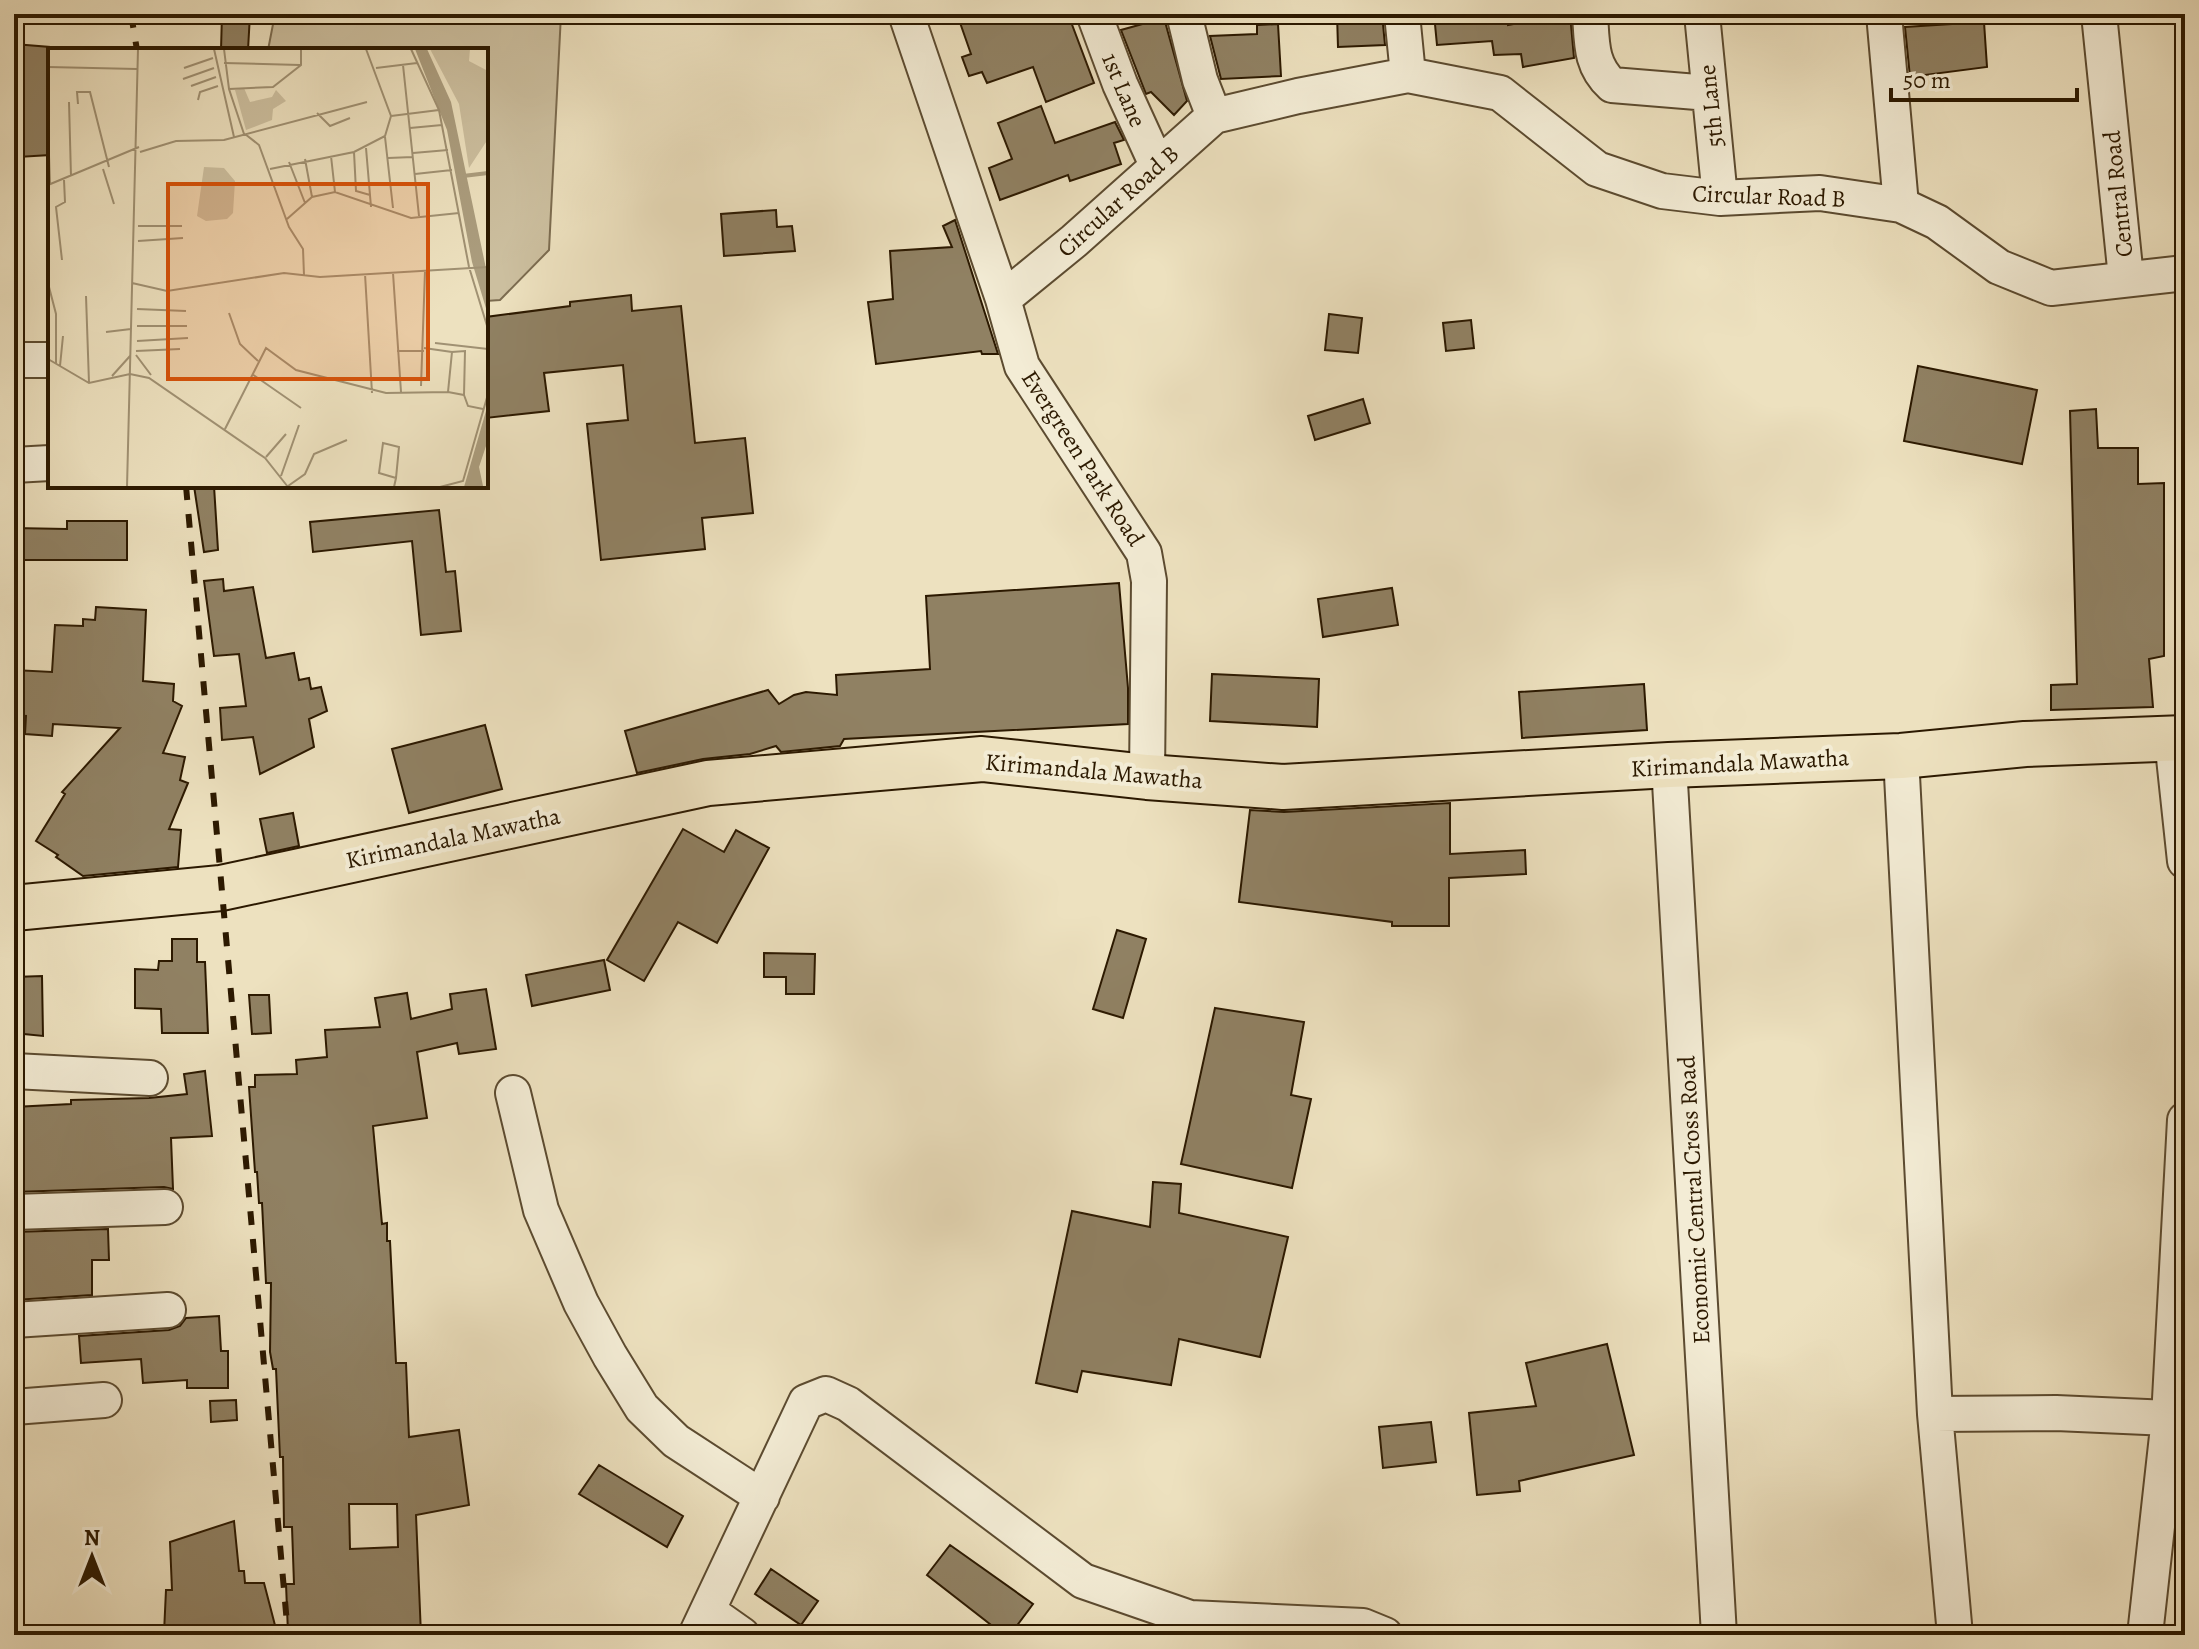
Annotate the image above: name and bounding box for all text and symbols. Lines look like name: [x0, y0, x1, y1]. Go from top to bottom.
inset map: [48, 48, 488, 488]
street label: 1st Lane: [1094, 48, 1154, 132]
scale bar: [1891, 52, 2077, 102]
street label: 5th Lane: [1691, 63, 1731, 149]
text: 50 m: [1903, 64, 1951, 96]
street label: Central Road: [2095, 129, 2141, 259]
street label: Circular Road B: [1050, 138, 1186, 264]
street label: Circular Road B: [1692, 177, 1846, 215]
street label: Evergreen Park Road: [1014, 364, 1152, 552]
street label: Kirimandala Mawatha: [1630, 741, 1851, 785]
street label: Kirimandala Mawatha: [984, 746, 1205, 797]
street label: Kirimandala Mawatha: [343, 799, 564, 876]
street label: Economic Central Cross Road: [1670, 1055, 1718, 1345]
north arrow: [52, 1517, 132, 1597]
text: N: [84, 1523, 100, 1553]

